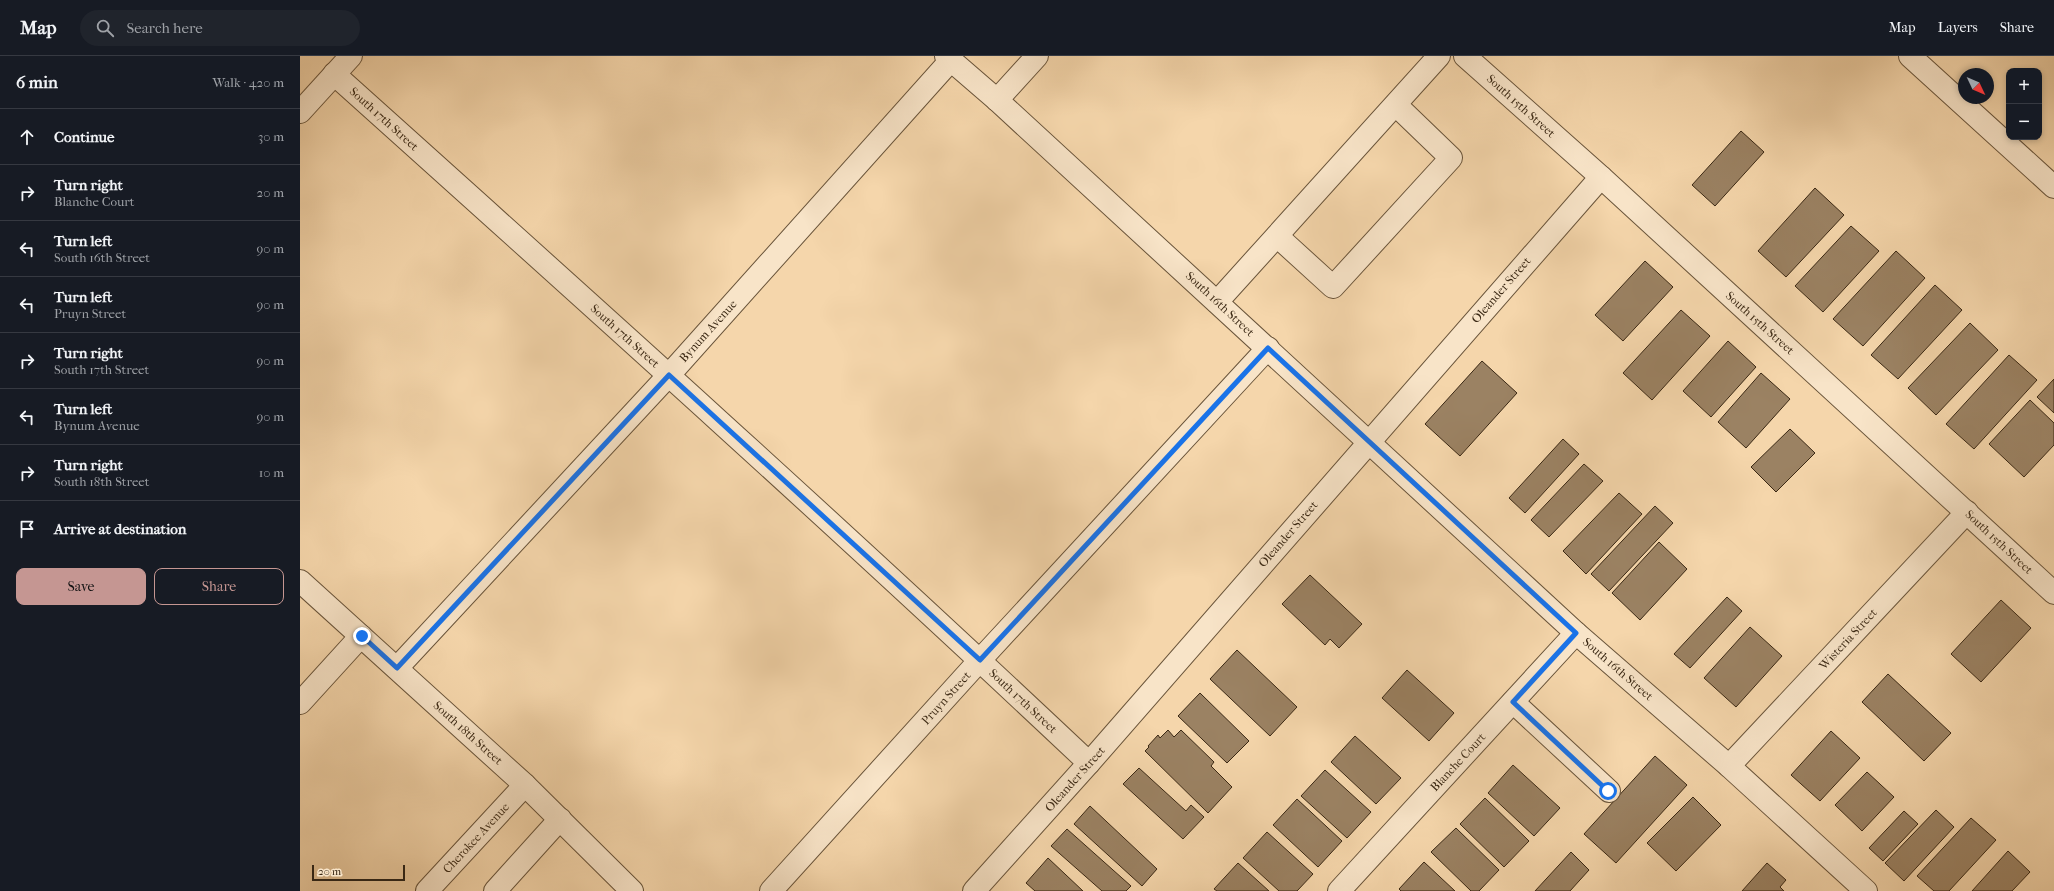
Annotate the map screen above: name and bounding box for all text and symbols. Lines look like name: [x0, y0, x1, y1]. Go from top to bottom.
search box: [80, 10, 360, 46]
text: Map: [20, 17, 56, 39]
icon: search: [94, 17, 116, 39]
text: Search here: [126, 19, 203, 37]
text: Map: [1889, 19, 1916, 36]
text: Layers: [1938, 19, 1978, 36]
text: Share: [2000, 19, 2034, 36]
north arrow: [1958, 68, 1994, 104]
map controls: [2006, 68, 2042, 140]
button: +: [2006, 68, 2042, 104]
text: 6 min: [16, 72, 58, 92]
street label: South 15th Street: [1484, 72, 1559, 141]
text: Walk · 420 m: [212, 75, 284, 90]
street label: South 17th Street: [347, 84, 422, 154]
button: −: [2006, 104, 2042, 140]
icon: ahead: [16, 126, 38, 148]
text: Continue: [54, 128, 114, 146]
text: 30 m: [258, 129, 284, 144]
text: Turn right: [54, 176, 123, 194]
icon: right: [16, 182, 38, 204]
text: 20 m: [257, 185, 284, 200]
text: Blanche Court: [54, 194, 135, 209]
text: Turn left: [54, 232, 112, 250]
icon: left: [16, 238, 38, 260]
text: 90 m: [256, 241, 284, 256]
text: South 16th Street: [54, 250, 150, 265]
street label: Oleander Street: [1469, 254, 1534, 326]
street label: South 16th Street: [1183, 269, 1258, 340]
text: Turn left: [54, 288, 112, 306]
street label: South 15th Street: [1723, 289, 1798, 358]
icon: left: [16, 294, 38, 316]
text: 90 m: [256, 297, 284, 312]
street label: Bynum Avenue: [676, 297, 740, 365]
street label: South 17th Street: [588, 301, 663, 371]
text: Pruyn Street: [54, 306, 126, 321]
text: Turn right: [54, 344, 123, 362]
icon: right: [16, 350, 38, 372]
text: 90 m: [256, 353, 284, 368]
text: South 17th Street: [54, 362, 149, 377]
text: Turn left: [54, 400, 112, 418]
icon: left: [16, 406, 38, 428]
text: 90 m: [256, 409, 284, 424]
text: Bynum Avenue: [54, 418, 140, 433]
text: Turn right: [54, 456, 123, 474]
icon: right: [16, 462, 38, 484]
text: 10 m: [259, 465, 284, 480]
text: South 18th Street: [54, 474, 149, 489]
street label: Oleander Street: [1256, 498, 1321, 570]
street label: South 15th Street: [1962, 507, 2036, 577]
icon: arrive: [16, 518, 38, 540]
text: Arrive at destination: [54, 520, 186, 538]
button: Save: [16, 568, 146, 605]
button: Share: [154, 568, 284, 605]
street label: Wisteria Street: [1815, 605, 1880, 673]
route end: [353, 627, 371, 645]
street label: South 16th Street: [1580, 635, 1657, 704]
street label: South 17th Street: [986, 666, 1060, 737]
street label: Pruyn Street: [919, 668, 974, 727]
street label: South 18th Street: [431, 698, 506, 768]
street label: Blanche Court: [1428, 730, 1489, 794]
street label: Oleander Street: [1042, 743, 1108, 815]
route start: [1599, 782, 1617, 800]
street label: Cherokee Avenue: [440, 800, 512, 876]
scale bar: [312, 863, 405, 882]
text: 20 m: [318, 865, 341, 878]

